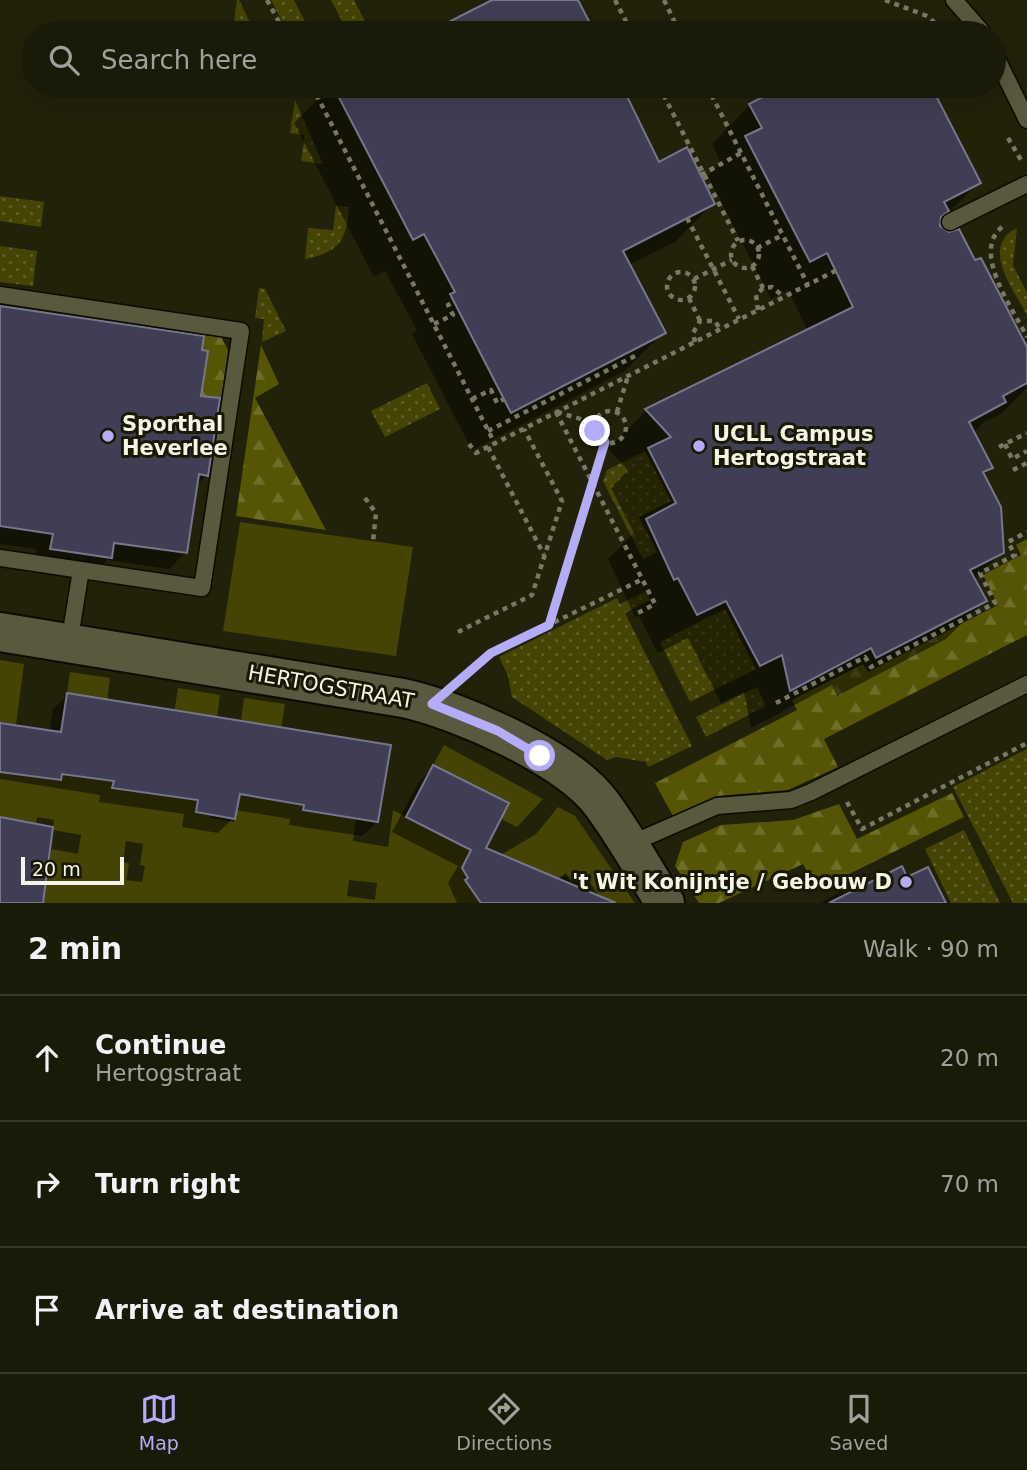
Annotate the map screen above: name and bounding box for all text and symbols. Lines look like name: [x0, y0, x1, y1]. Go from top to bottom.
search box: [21, 21, 1006, 98]
icon: search: [45, 41, 83, 79]
text: Search here: [101, 45, 257, 75]
place label: Sporthal Heverlee: [122, 412, 228, 460]
route end: [579, 415, 610, 446]
place label: UCLL Campus Hertogstraat: [713, 422, 873, 470]
marker: Sporthal Heverlee: [100, 428, 116, 444]
marker: UCLL Campus Hertogstraat: [691, 438, 707, 454]
street label: HERTOGSTRAAT: [246, 661, 416, 713]
route start: [524, 740, 555, 771]
scale bar: [21, 854, 124, 886]
text: 20 m: [32, 858, 81, 880]
place label: 't Wit Konijntje / Gebouw D: [572, 870, 892, 894]
marker: 't Wit Konijntje / Gebouw D: [898, 874, 914, 890]
text: 2 min: [28, 931, 122, 966]
text: Walk · 90 m: [863, 936, 999, 962]
text: Continue: [95, 1030, 226, 1060]
icon: ahead: [28, 1039, 66, 1077]
text: 20 m: [940, 1045, 999, 1071]
text: Hertogstraat: [95, 1060, 241, 1086]
icon: right: [28, 1165, 66, 1203]
text: Turn right: [95, 1169, 240, 1199]
text: 70 m: [940, 1171, 999, 1197]
icon: arrive: [28, 1291, 66, 1329]
text: Arrive at destination: [95, 1295, 399, 1325]
tab: Map: [139, 1390, 179, 1454]
tab: Directions: [456, 1390, 552, 1454]
tab: Saved: [830, 1390, 888, 1454]

